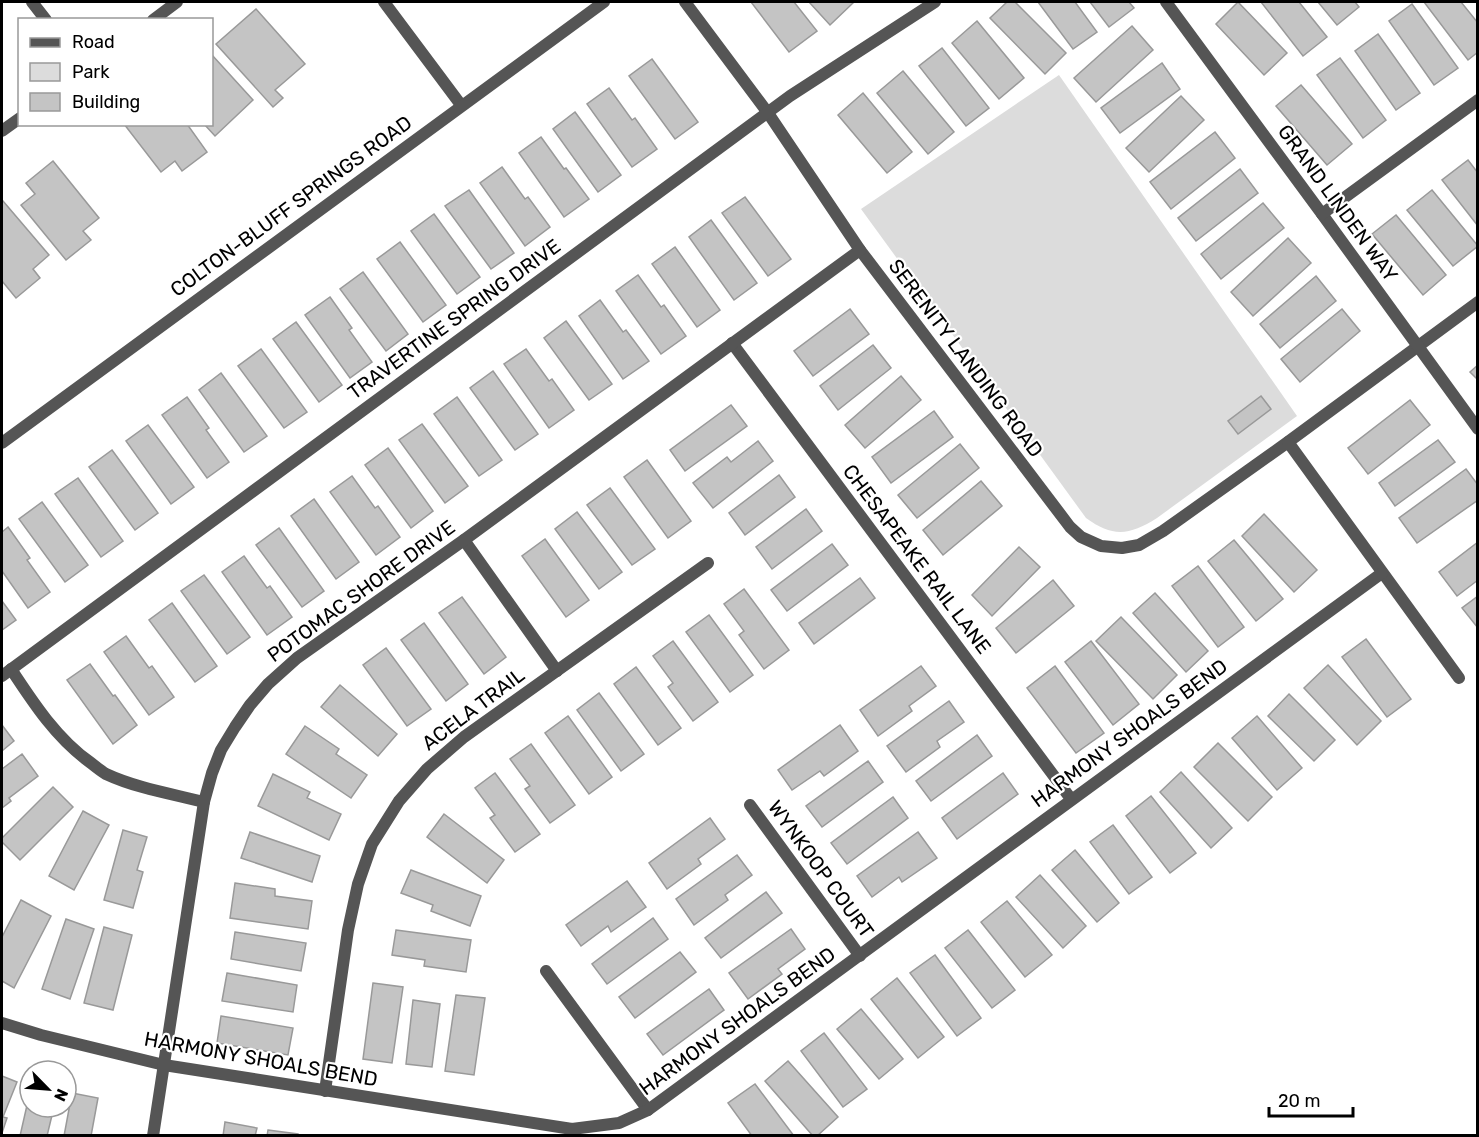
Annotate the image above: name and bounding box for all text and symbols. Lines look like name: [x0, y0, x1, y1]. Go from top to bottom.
legend: [18, 18, 213, 126]
text: Road: [72, 31, 115, 53]
text: Park: [72, 61, 110, 83]
text: Building: [72, 91, 140, 113]
street label: COLTON-BLUFF SPRINGS ROAD: [166, 110, 416, 302]
street label: GRAND LINDEN WAY: [1273, 120, 1403, 286]
street label: TRAVERTINE SPRING DRIVE: [343, 234, 565, 404]
street label: SERENITY LANDING ROAD: [884, 254, 1048, 462]
street label: CHESAPEAKE RAIL LANE: [838, 460, 996, 658]
street label: POTOMAC SHORE DRIVE: [262, 515, 460, 667]
street label: HARMONY SHOALS BEND: [1026, 654, 1232, 812]
street label: ACELA TRAIL: [417, 663, 529, 755]
street label: WYNKOOP COURT: [763, 796, 879, 943]
street label: HARMONY SHOALS BEND: [634, 942, 840, 1100]
street label: HARMONY SHOALS BEND: [142, 1027, 380, 1091]
north arrow: [18, 1059, 78, 1119]
scale bar: [1269, 1080, 1353, 1118]
text: N: [50, 1086, 72, 1104]
text: 20 m: [1278, 1090, 1320, 1112]

